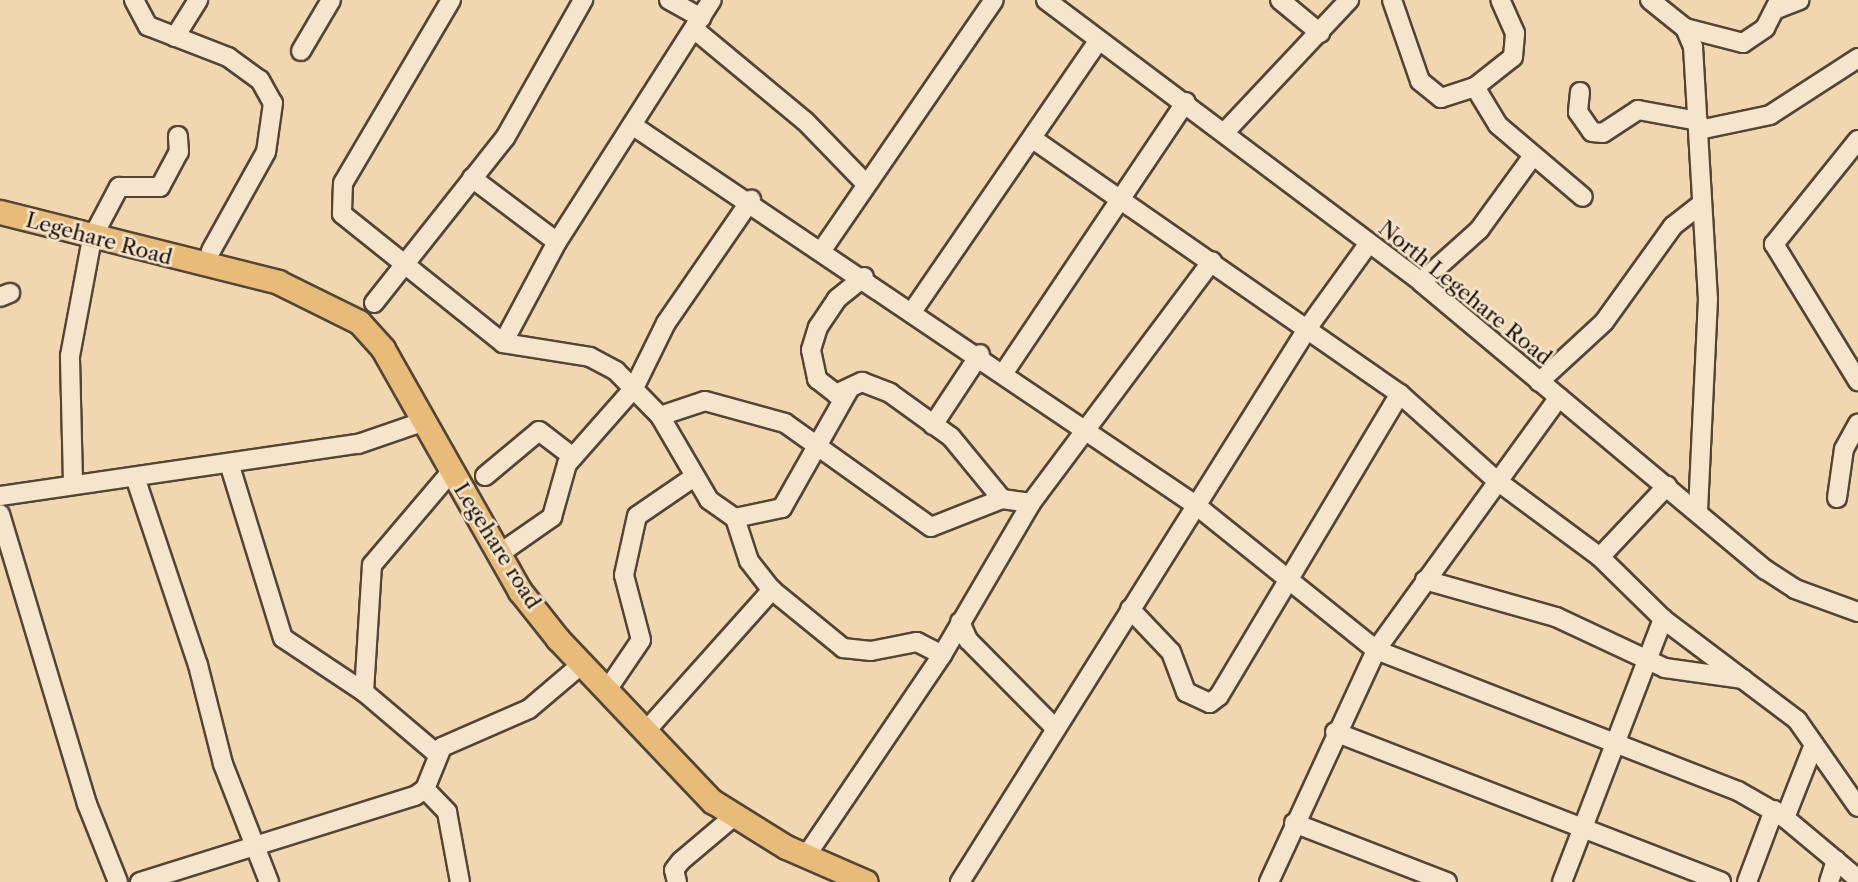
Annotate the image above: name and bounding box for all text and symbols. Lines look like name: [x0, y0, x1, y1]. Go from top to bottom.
street label: Legehare Road: [23, 207, 175, 271]
street label: North Legehare Road: [1374, 216, 1556, 370]
street label: Legehare road: [448, 478, 546, 614]

